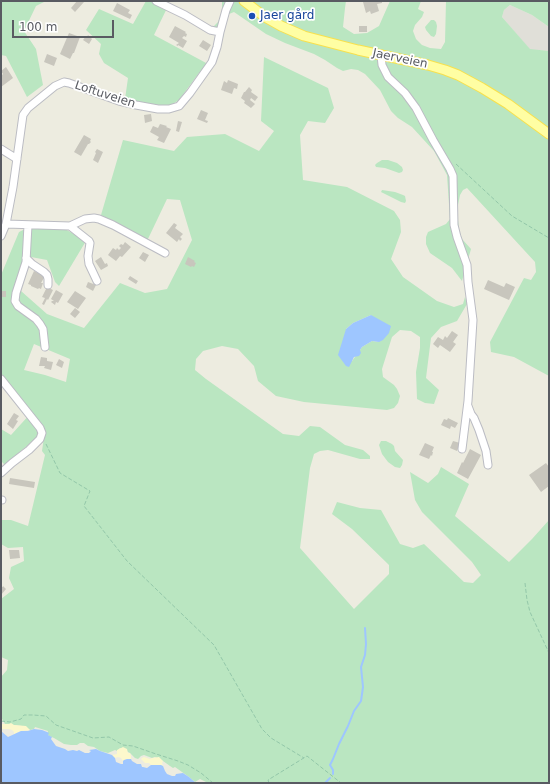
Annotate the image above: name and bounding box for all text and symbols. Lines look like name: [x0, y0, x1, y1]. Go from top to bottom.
place label: Jaer gård: [260, 9, 314, 23]
marker: Jaer gård: [247, 11, 257, 21]
scale bar: [14, 12, 116, 38]
text: 100 m: [19, 20, 57, 34]
street label: Jaerveien: [371, 46, 429, 72]
street label: Loftuveien: [73, 78, 137, 112]

